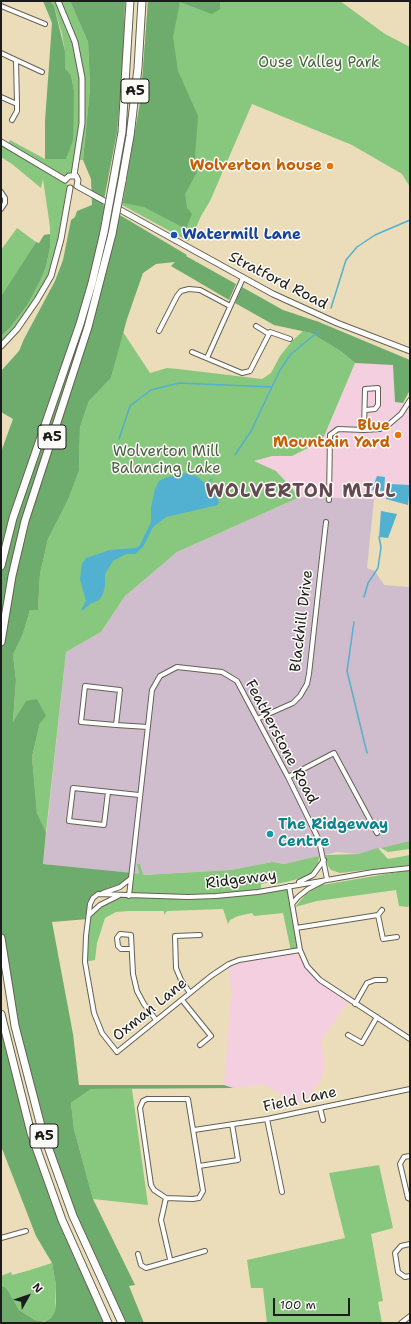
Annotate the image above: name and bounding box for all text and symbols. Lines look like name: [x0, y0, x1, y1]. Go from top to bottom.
park label: Ouse Valley Park: [258, 54, 380, 72]
road number: A5: [121, 79, 149, 103]
place label: Wolverton house: [190, 157, 322, 175]
marker: Wolverton house: [325, 161, 335, 171]
place label: Watermill Lane: [182, 226, 301, 244]
marker: Watermill Lane: [169, 230, 179, 240]
street label: Stratford Road: [225, 248, 331, 314]
place label: Blue Mountain Yard: [273, 417, 390, 452]
road number: A5: [38, 425, 66, 449]
marker: Blue Mountain Yard: [393, 430, 403, 440]
park label: Wolverton Mill Balancing Lake: [111, 443, 221, 478]
district label: WOLVERTON MILL: [205, 481, 397, 503]
street label: Blackhill Drive: [287, 569, 317, 673]
street label: Featherstone Road: [241, 677, 321, 807]
place label: The Ridgeway Centre: [278, 816, 388, 851]
marker: The Ridgeway Centre: [265, 829, 275, 839]
street label: Ridgeway: [204, 867, 278, 893]
street label: Oxman Lane: [109, 975, 191, 1045]
street label: Field Lane: [262, 1083, 338, 1117]
road number: A5: [30, 1124, 58, 1148]
north arrow: [8, 1276, 48, 1316]
text: N: [29, 1280, 46, 1296]
scale bar: [275, 1290, 352, 1316]
text: 100 m: [280, 1297, 316, 1313]

